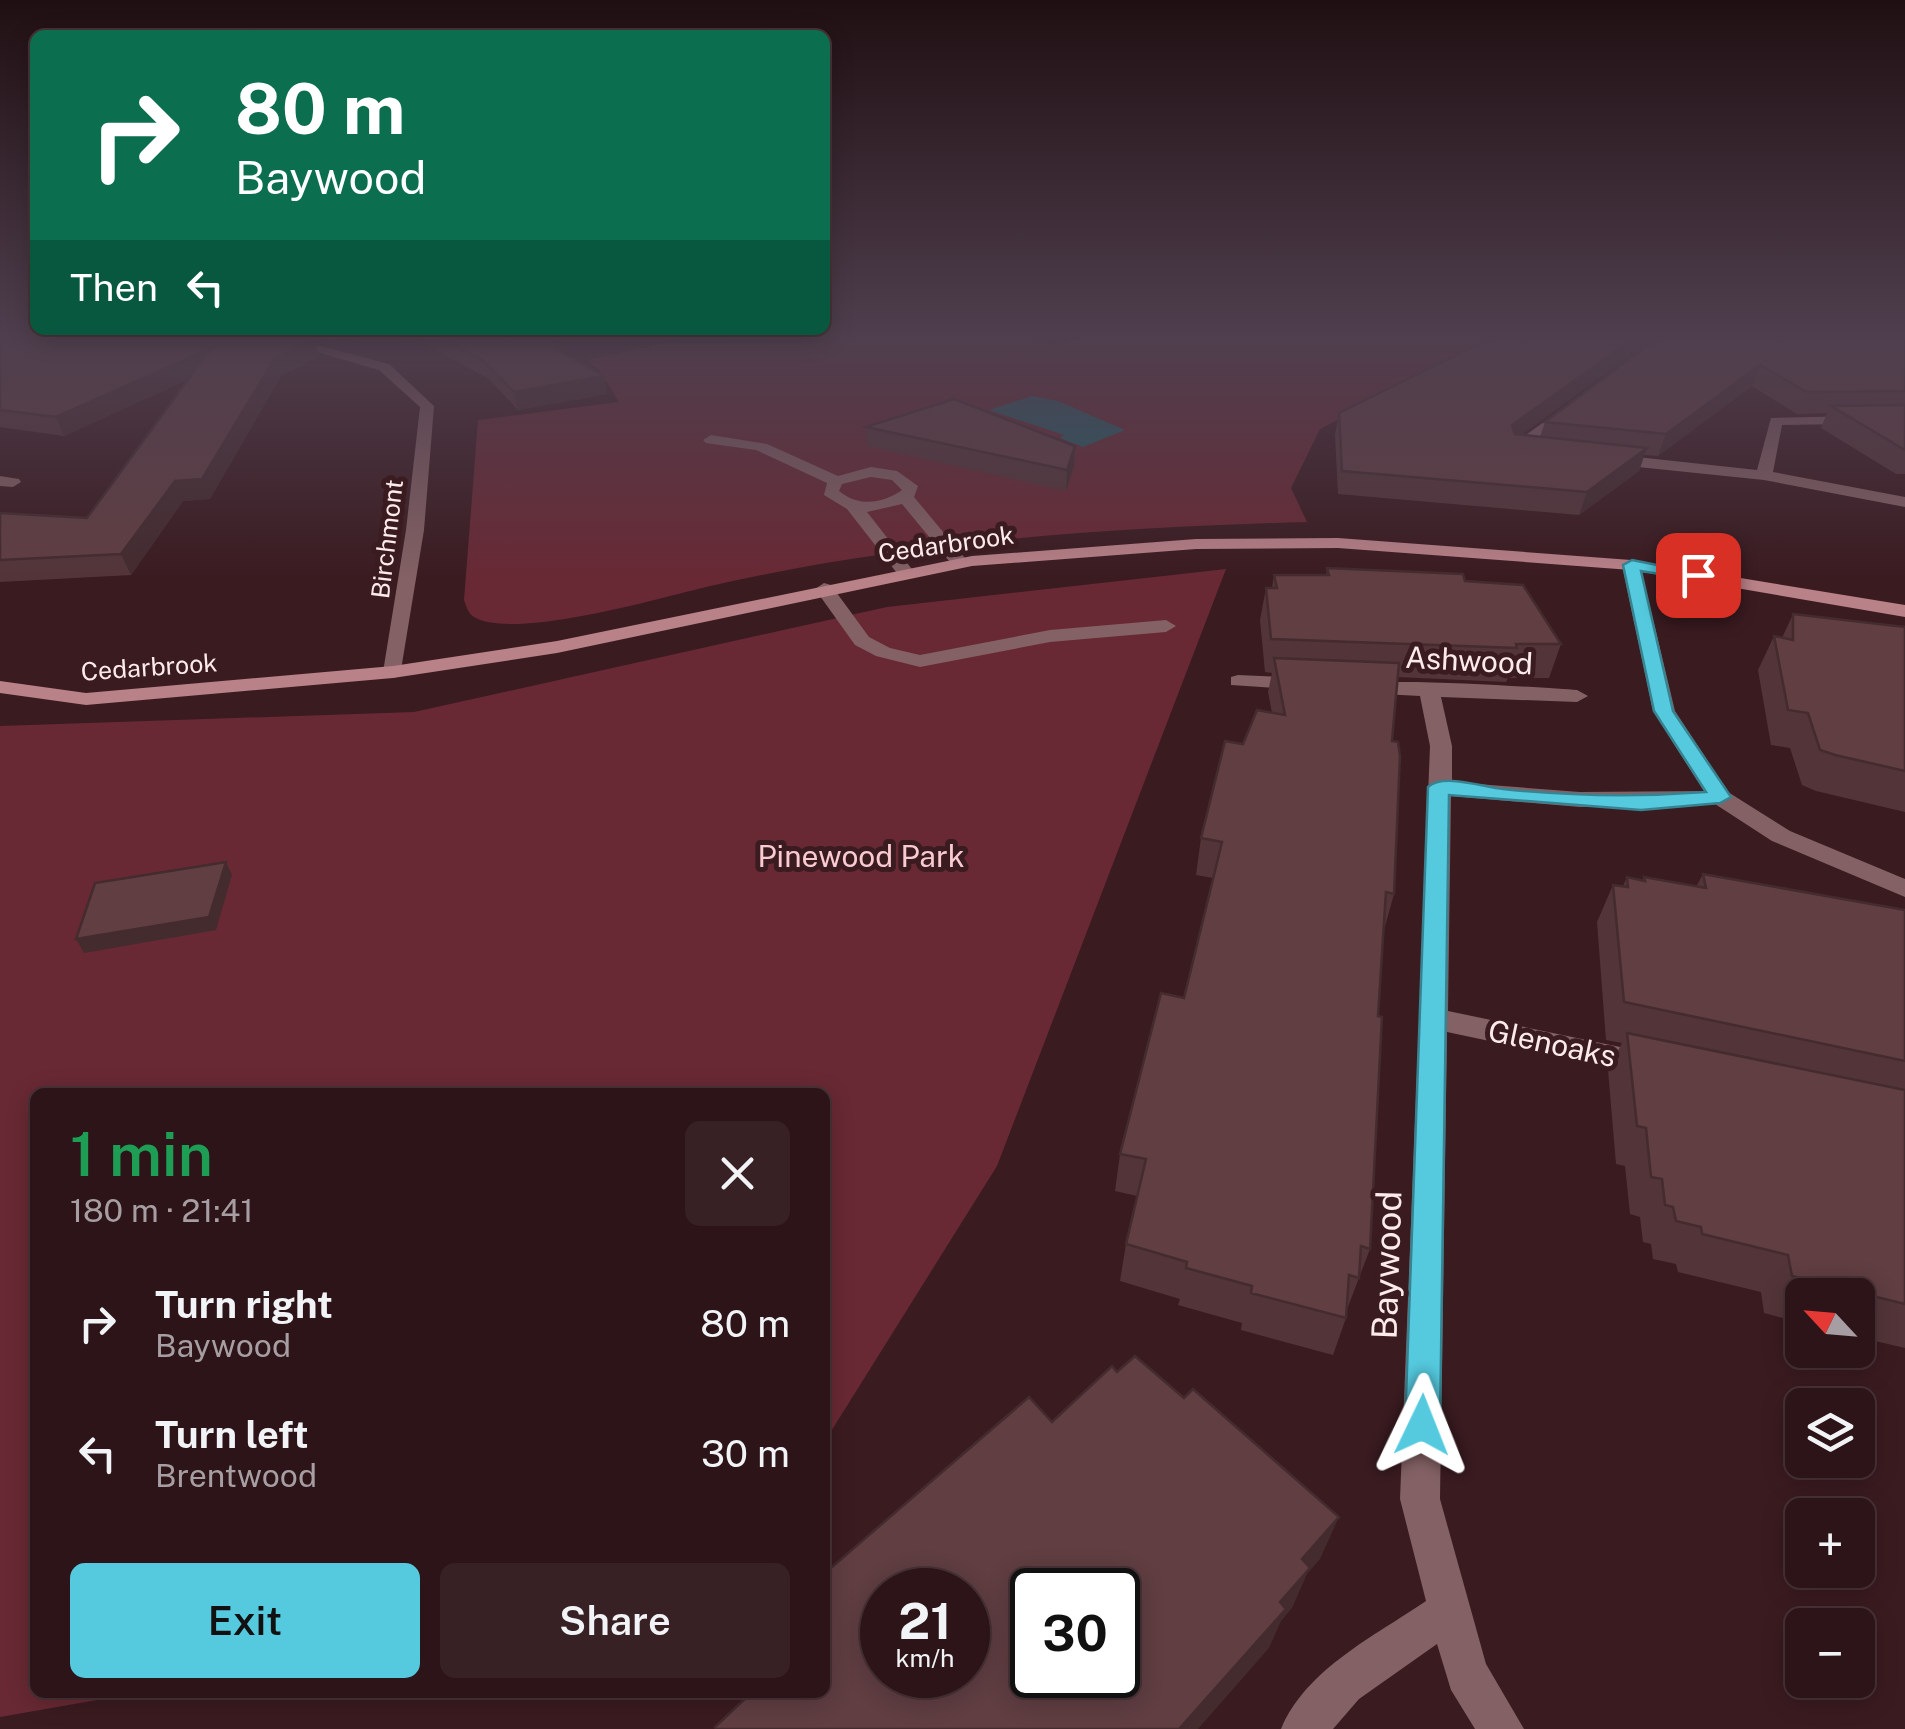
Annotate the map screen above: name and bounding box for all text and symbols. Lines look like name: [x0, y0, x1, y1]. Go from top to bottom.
text: 80 m: [235, 67, 405, 150]
icon: right: [70, 70, 200, 200]
text: Baywood: [235, 151, 426, 204]
icon: left: [178, 260, 233, 315]
text: Then: [70, 265, 158, 310]
street label: Birchmont: [365, 478, 409, 600]
street label: Cedarbrook: [876, 520, 1016, 568]
pin: [1656, 533, 1741, 618]
icon: arrive: [1671, 548, 1726, 603]
street label: Ashwood: [1404, 639, 1534, 681]
street label: Cedarbrook: [80, 647, 218, 687]
park label: Pinewood Park: [757, 838, 965, 874]
street label: Glenoaks: [1485, 1012, 1619, 1074]
text: 1 min: [70, 1119, 213, 1190]
button: close: [685, 1121, 790, 1226]
street label: Baywood: [1363, 1190, 1410, 1340]
text: 180 m · 21:41: [70, 1192, 254, 1229]
north arrow: [1785, 1278, 1875, 1368]
map controls: [1785, 1278, 1875, 1698]
text: Turn right: [155, 1282, 333, 1327]
icon: right: [70, 1296, 125, 1351]
text: 80 m: [700, 1301, 790, 1346]
text: Baywood: [155, 1327, 291, 1364]
position arrow: [1370, 1373, 1474, 1477]
button: layers: [1785, 1388, 1875, 1478]
text: Turn left: [155, 1412, 309, 1457]
icon: left: [70, 1426, 125, 1481]
text: 30 m: [701, 1431, 790, 1476]
text: Brentwood: [155, 1457, 317, 1494]
button: +: [1785, 1498, 1875, 1588]
button: Exit: [70, 1563, 420, 1678]
button: Share: [440, 1563, 790, 1678]
speed limit sign: 30: [1010, 1568, 1140, 1698]
text: 21: [898, 1591, 952, 1650]
button: −: [1785, 1608, 1875, 1698]
text: km/h: [896, 1643, 954, 1673]

